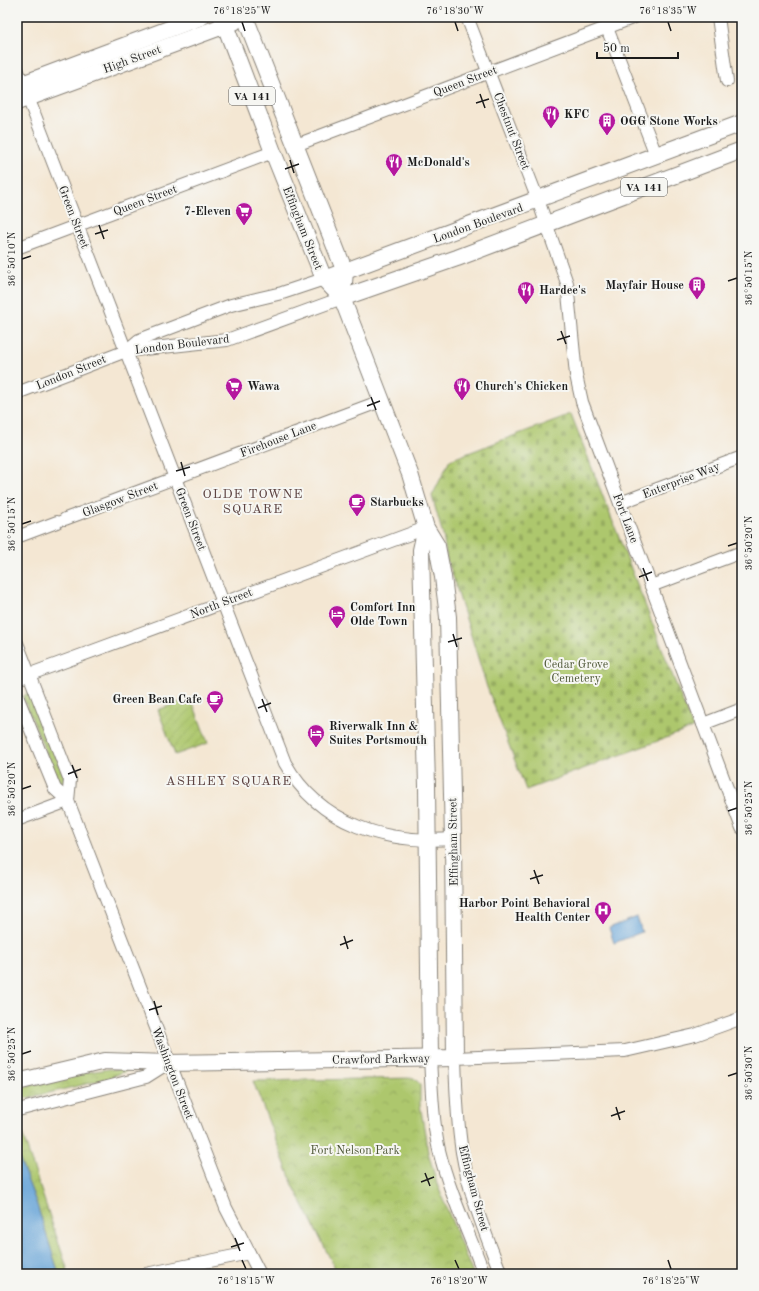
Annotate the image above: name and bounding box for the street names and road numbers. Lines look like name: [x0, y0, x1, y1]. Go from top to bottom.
street label: High Street: [102, 44, 163, 76]
street label: Queen Street: [432, 64, 499, 100]
road number: VA 141: [229, 87, 275, 105]
street label: Chestnut Street: [491, 91, 531, 172]
road number: VA 141: [621, 178, 667, 196]
street label: Queen Street: [112, 183, 179, 219]
street label: Green Street: [56, 184, 91, 250]
street label: Effingham Street: [280, 185, 324, 272]
street label: London Boulevard: [432, 202, 525, 246]
street label: London Boulevard: [134, 333, 230, 357]
street label: London Street: [35, 353, 108, 392]
street label: Firehouse Lane: [239, 420, 319, 460]
street label: Enterprise Way: [641, 460, 722, 501]
street label: Glasgow Street: [81, 480, 160, 520]
street label: Green Street: [173, 486, 208, 552]
street label: Fort Lane: [610, 492, 640, 545]
street label: North Street: [188, 587, 254, 621]
street label: Effingham Street: [447, 798, 461, 886]
street label: Washington Street: [149, 1026, 195, 1121]
street label: Crawford Parkway: [332, 1053, 431, 1067]
street label: Effingham Street: [456, 1144, 490, 1233]

